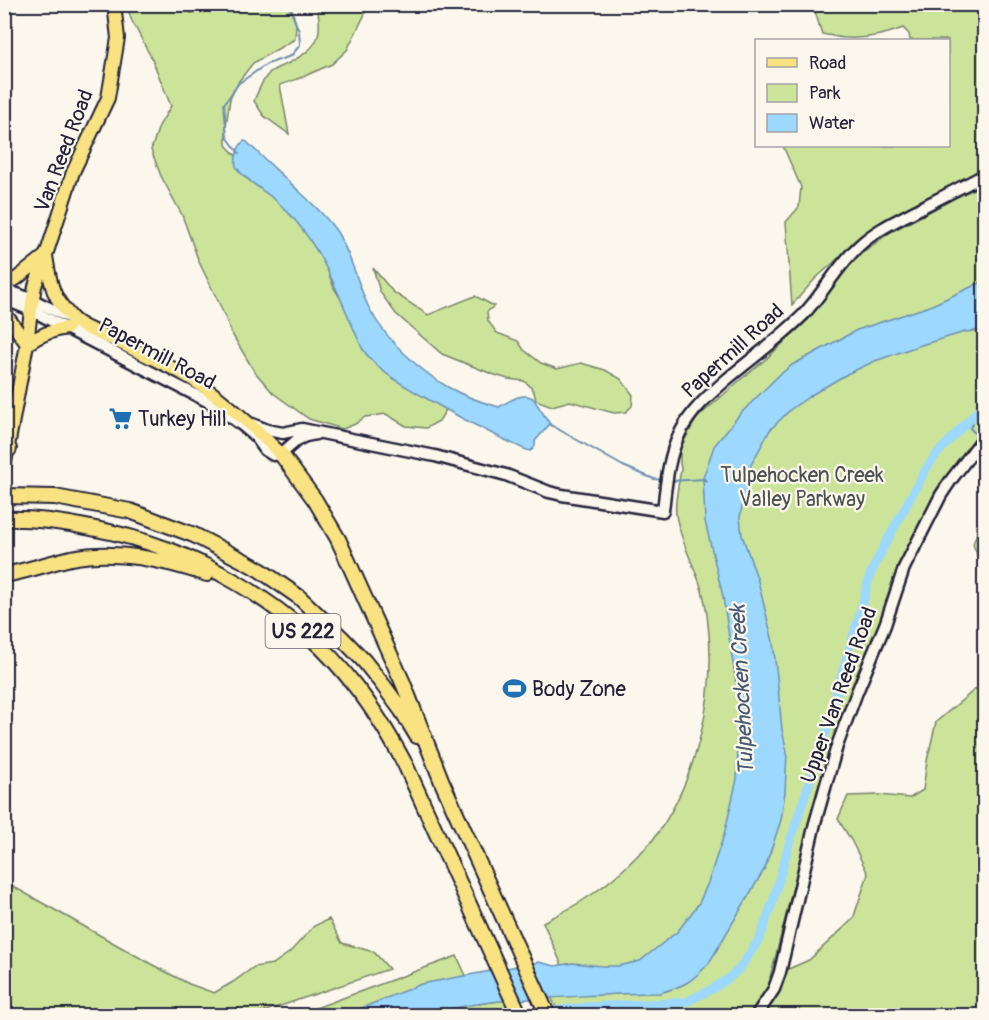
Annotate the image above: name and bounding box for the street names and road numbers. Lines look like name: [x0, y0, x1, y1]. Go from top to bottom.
street label: Van Reed Road: [28, 86, 100, 216]
street label: Papermill Road: [676, 298, 790, 404]
street label: Papermill Road: [94, 312, 220, 396]
street label: Upper Van Reed Road: [795, 603, 883, 787]
road number: US 222: [266, 614, 340, 648]

